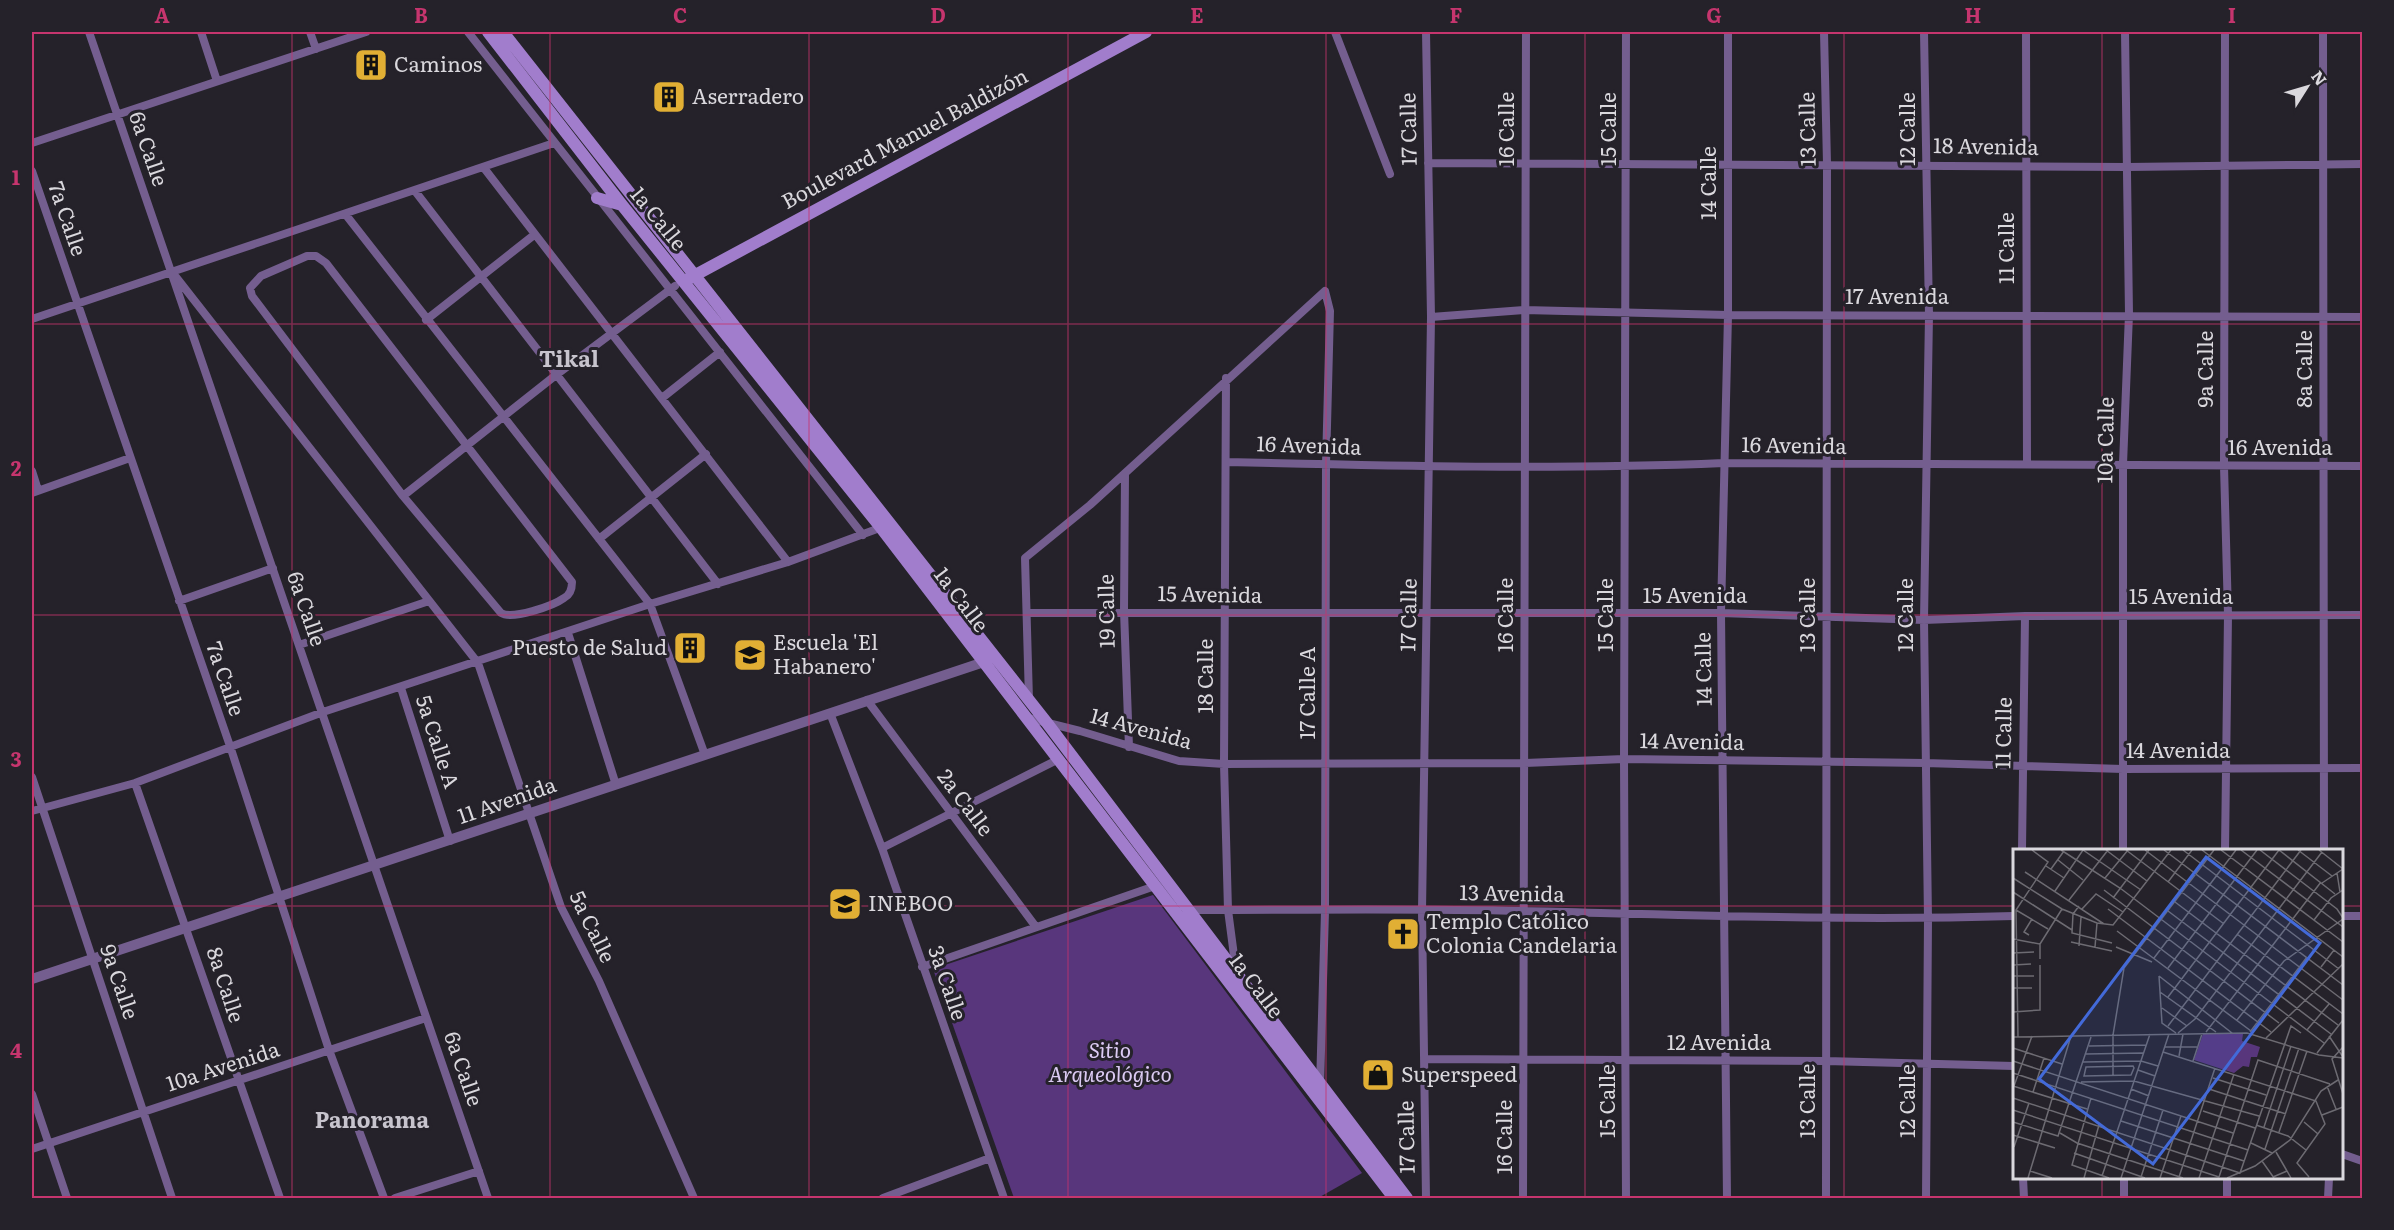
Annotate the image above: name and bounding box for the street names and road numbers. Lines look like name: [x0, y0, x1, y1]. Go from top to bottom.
street label: Boulevard Manuel Baldizón: [775, 58, 1033, 215]
street label: 13 Calle: [1789, 91, 1822, 167]
street label: 17 Calle: [1390, 92, 1423, 166]
street label: 16 Calle: [1489, 92, 1520, 166]
street label: 15 Calle: [1591, 92, 1622, 166]
street label: 12 Calle: [1890, 92, 1921, 166]
street label: 6a Calle: [123, 107, 178, 190]
street label: 18 Avenida: [1933, 128, 2040, 161]
street label: 14 Calle: [1691, 146, 1722, 220]
street label: 7a Calle: [42, 177, 97, 260]
street label: 1a Calle: [624, 179, 696, 256]
street label: 11 Calle: [1989, 212, 2020, 284]
street label: 17 Avenida: [1845, 279, 1950, 310]
street label: 9a Calle: [2188, 330, 2219, 408]
street label: 8a Calle: [2287, 330, 2318, 408]
street label: 10a Calle: [2087, 396, 2120, 484]
street label: 16 Avenida: [1256, 426, 1363, 461]
street label: 16 Avenida: [1741, 427, 1848, 460]
street label: 16 Avenida: [2227, 430, 2333, 461]
street label: 1a Calle: [928, 559, 998, 638]
street label: 6a Calle: [281, 567, 336, 650]
street label: 19 Calle: [1088, 574, 1121, 648]
street label: 15 Avenida: [1157, 576, 1263, 609]
street label: 17 Calle: [1390, 578, 1423, 652]
street label: 16 Calle: [1488, 578, 1519, 652]
street label: 15 Calle: [1588, 578, 1619, 652]
street label: 15 Avenida: [1643, 578, 1748, 609]
street label: 13 Calle: [1790, 578, 1821, 652]
street label: 12 Calle: [1888, 578, 1919, 652]
street label: 15 Avenida: [2129, 579, 2234, 610]
street label: 14 Calle: [1685, 632, 1718, 706]
street label: 7a Calle: [200, 637, 255, 720]
street label: 18 Calle: [1188, 638, 1219, 713]
street label: 17 Calle A: [1290, 646, 1321, 739]
street label: 5a Calle A: [410, 691, 469, 792]
street label: 11 Calle: [1985, 697, 2018, 769]
street label: 14 Avenida: [1087, 698, 1197, 755]
street label: 14 Avenida: [1639, 723, 1745, 756]
street label: 14 Avenida: [2126, 733, 2231, 764]
street label: 2a Calle: [932, 762, 1003, 842]
street label: 11 Avenida: [453, 767, 560, 830]
street label: 13 Avenida: [1459, 875, 1566, 908]
street label: 5a Calle: [563, 885, 625, 967]
street label: 9a Calle: [94, 940, 149, 1023]
street label: 3a Calle: [922, 941, 977, 1024]
street label: 8a Calle: [201, 943, 254, 1026]
street label: 1a Calle: [1223, 945, 1293, 1024]
street label: 12 Avenida: [1667, 1025, 1772, 1056]
street label: 6a Calle: [438, 1027, 493, 1110]
street label: 10a Avenida: [162, 1032, 283, 1098]
street label: 15 Calle: [1590, 1064, 1621, 1138]
street label: 13 Calle: [1790, 1064, 1821, 1138]
street label: 12 Calle: [1890, 1064, 1921, 1138]
street label: 17 Calle: [1388, 1100, 1421, 1174]
street label: 16 Calle: [1487, 1100, 1518, 1174]

